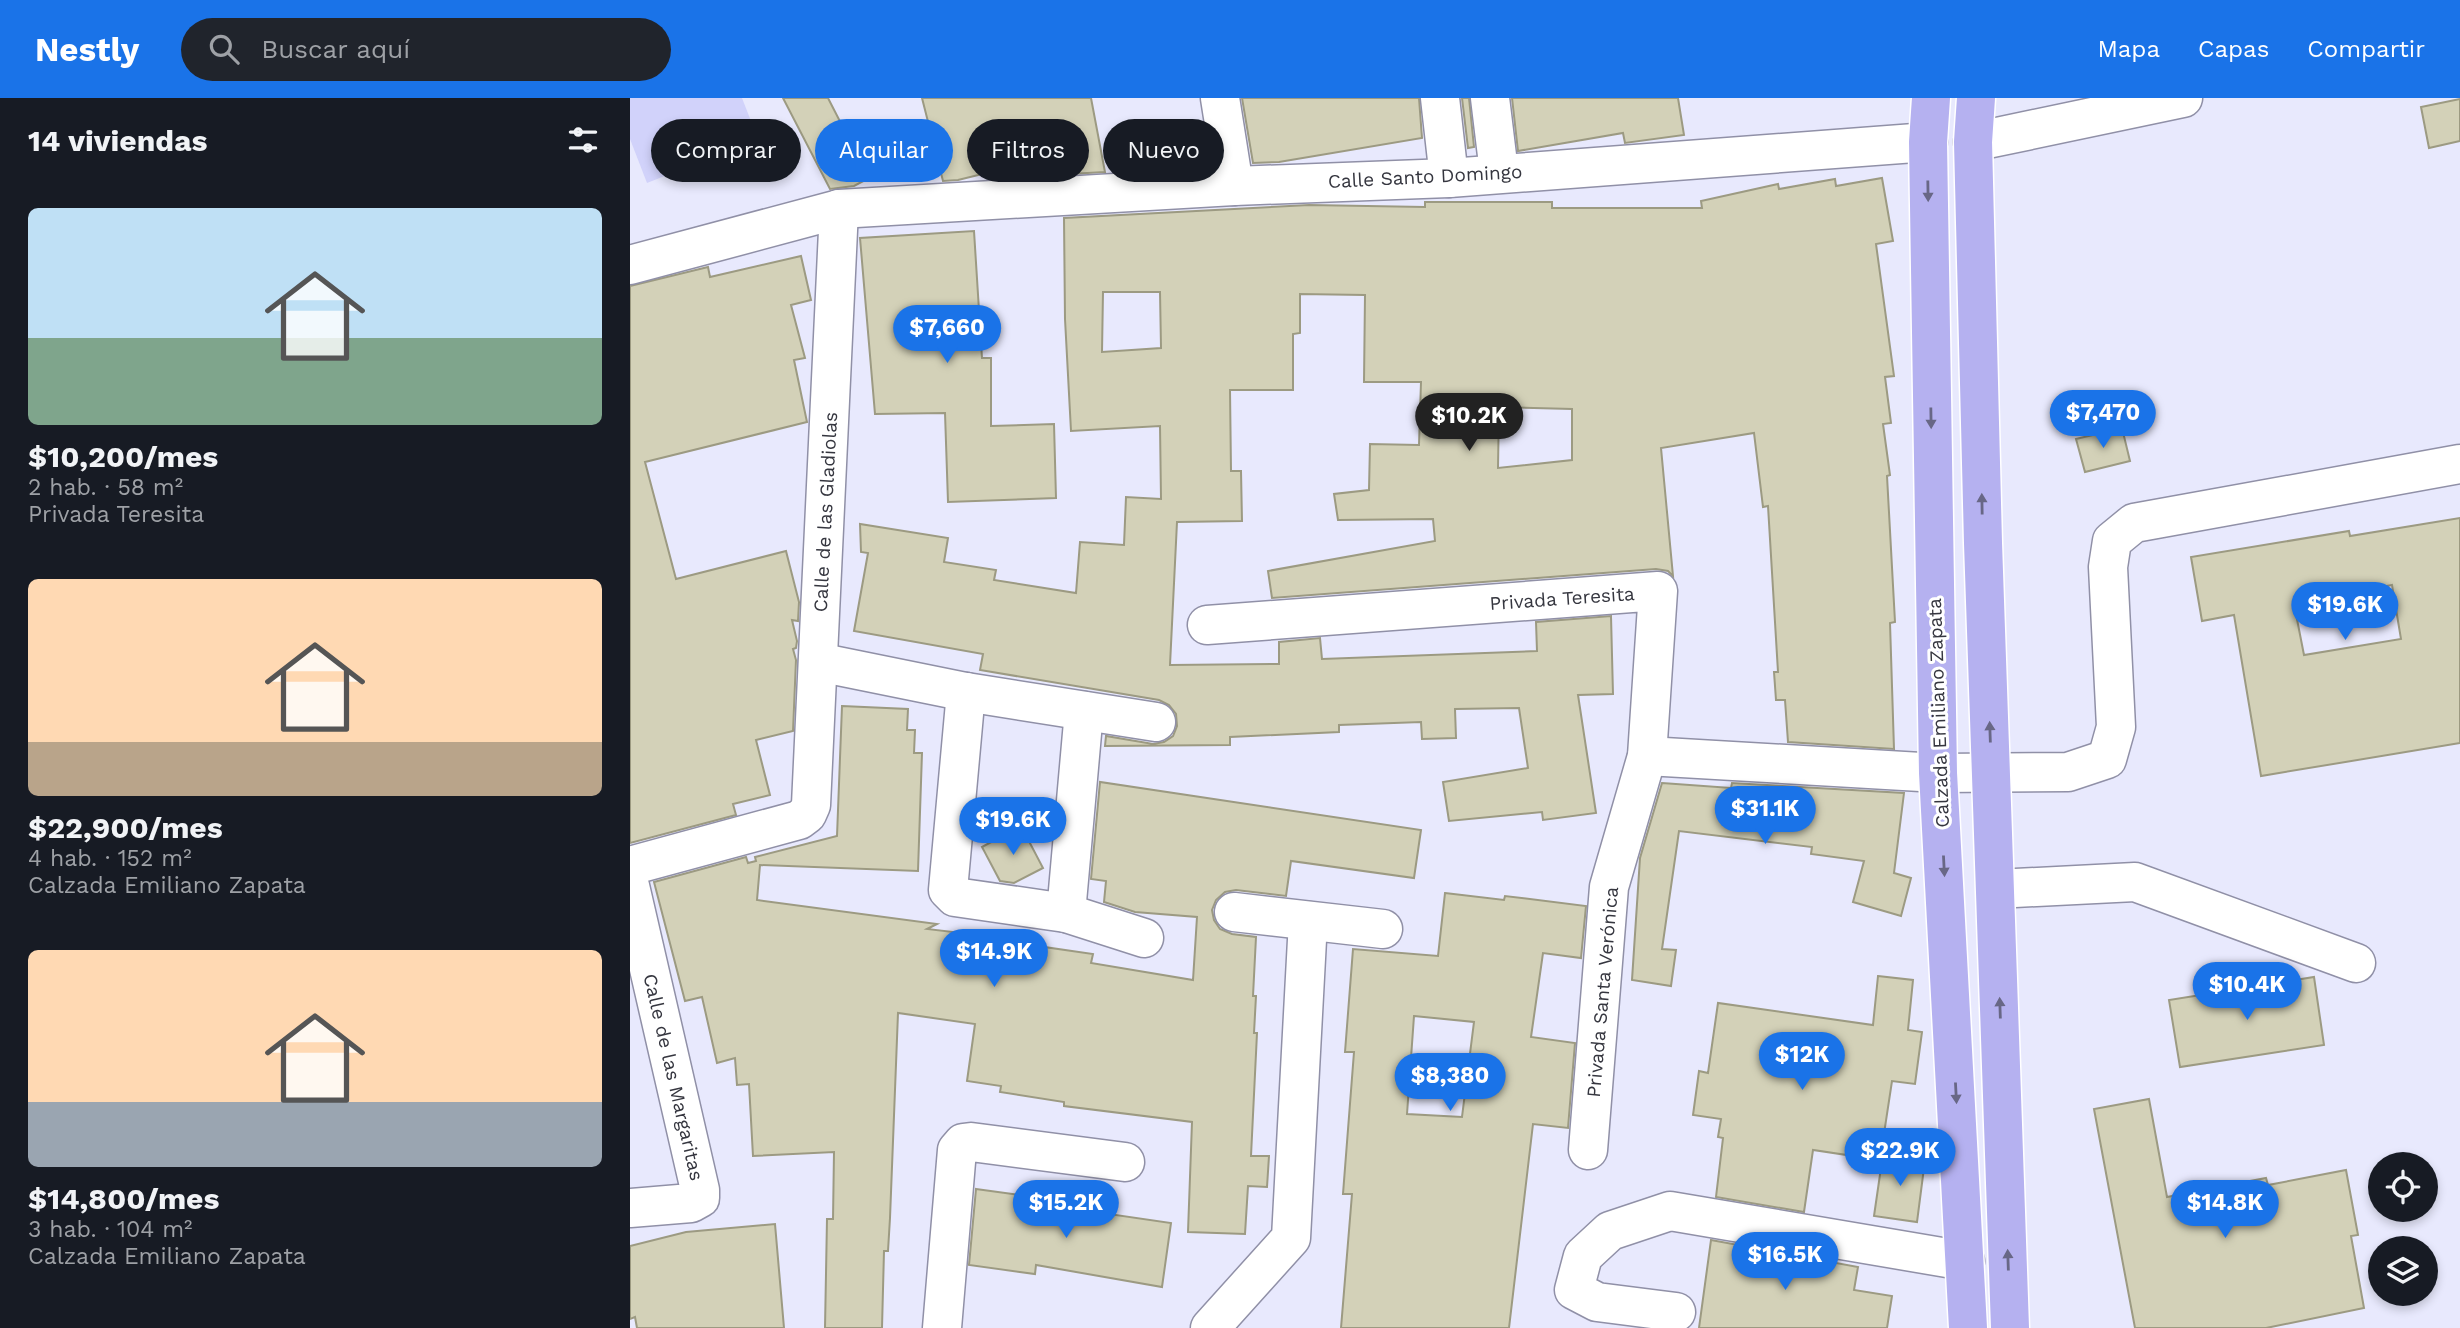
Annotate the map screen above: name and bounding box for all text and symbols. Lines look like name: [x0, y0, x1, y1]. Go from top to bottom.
search box: [181, 18, 671, 81]
text: Nestly: [35, 30, 139, 69]
icon: search: [205, 30, 243, 68]
text: Buscar aquí: [261, 34, 410, 64]
text: Mapa: [2097, 35, 2160, 63]
text: Capas: [2198, 35, 2269, 63]
text: Compartir: [2307, 35, 2425, 63]
chip: Comprar: [651, 119, 801, 182]
chip: Alquilar: [815, 119, 953, 182]
chip: Filtros: [967, 119, 1089, 182]
chip: Nuevo: [1103, 119, 1224, 182]
icon: filters: [564, 121, 602, 159]
text: 14 viviendas: [28, 123, 208, 158]
street label: Calle Santo Domingo: [1327, 160, 1523, 193]
one-way arrow: [1922, 180, 1934, 202]
icon: home: [252, 253, 378, 379]
pin: $7,660: [890, 306, 1004, 365]
text: $7,660: [909, 314, 985, 341]
pin: $7,470: [2046, 390, 2160, 450]
pin: $10.2K: [1412, 394, 1526, 453]
text: $7,470: [2066, 399, 2140, 426]
text: $10.2K: [1431, 402, 1507, 429]
one-way arrow: [1925, 407, 1937, 429]
street label: Calle de las Gladiolas: [809, 411, 842, 613]
text: $10,200/mes: [28, 439, 218, 474]
text: 2 hab. · 58 m²: [28, 474, 183, 501]
one-way arrow: [1976, 493, 1987, 515]
text: Privada Teresita: [28, 501, 204, 528]
street label: Privada Teresita: [1489, 582, 1636, 615]
pin: $19.6K: [2288, 582, 2402, 642]
text: $19.6K: [2307, 591, 2383, 618]
street label: Calzada Emiliano Zapata: [1923, 598, 1954, 828]
icon: home: [252, 624, 378, 750]
one-way arrow: [1985, 720, 1996, 742]
pin: $31.1K: [1708, 786, 1822, 846]
text: $31.1K: [1731, 795, 1799, 822]
pin: $19.6K: [956, 798, 1070, 857]
text: $19.6K: [975, 806, 1051, 833]
text: $22,900/mes: [28, 810, 223, 845]
text: 4 hab. · 152 m²: [28, 845, 192, 872]
one-way arrow: [1938, 855, 1949, 877]
text: Calzada Emiliano Zapata: [28, 872, 306, 899]
street label: Privada Santa Verónica: [1582, 885, 1623, 1098]
pin: $14.9K: [937, 930, 1051, 989]
text: $14.9K: [956, 938, 1032, 965]
pin: $10.4K: [2190, 962, 2304, 1022]
street label: Calle de las Margaritas: [638, 971, 709, 1183]
text: $10.4K: [2209, 971, 2285, 998]
icon: home: [252, 995, 378, 1121]
one-way arrow: [1994, 997, 2005, 1019]
pin: $12K: [1761, 1032, 1843, 1092]
text: $12K: [1775, 1041, 1829, 1068]
pin: $8,380: [1393, 1054, 1507, 1113]
text: $8,380: [1411, 1062, 1489, 1089]
one-way arrow: [1951, 1082, 1962, 1104]
pin: $22.9K: [1843, 1128, 1957, 1188]
text: $22.9K: [1861, 1137, 1939, 1164]
map controls: [2368, 1152, 2438, 1306]
button: locate: [2368, 1152, 2438, 1222]
pin: $15.2K: [1009, 1180, 1123, 1240]
pin: $14.8K: [2168, 1180, 2282, 1240]
text: $14,800/mes: [28, 1181, 219, 1216]
text: $15.2K: [1029, 1189, 1103, 1216]
text: $14.8K: [2187, 1189, 2263, 1216]
text: 3 hab. · 104 m²: [28, 1216, 193, 1243]
pin: $16.5K: [1728, 1232, 1842, 1292]
button: layers: [2368, 1236, 2438, 1306]
text: $16.5K: [1748, 1241, 1822, 1268]
text: Calzada Emiliano Zapata: [28, 1243, 306, 1270]
one-way arrow: [2002, 1249, 2013, 1271]

